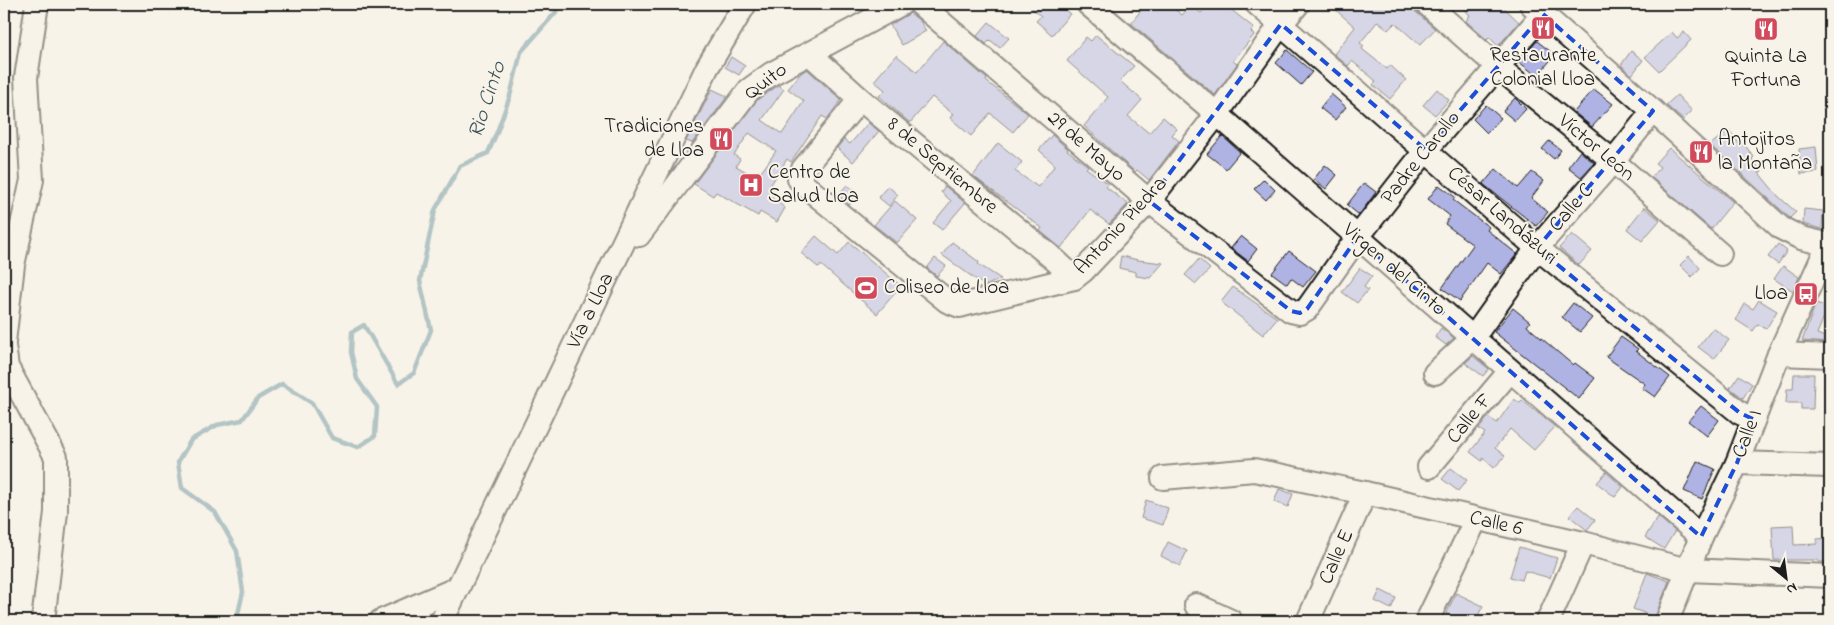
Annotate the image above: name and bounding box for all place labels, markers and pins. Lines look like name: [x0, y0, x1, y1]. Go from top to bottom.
restaurant icon: Restaurante Colonial Lloa: [1530, 15, 1556, 41]
restaurant icon: Quinta La Fortuna: [1753, 16, 1779, 42]
place label: Restaurante Colonial Lloa: [1490, 41, 1597, 95]
place label: Quinta La Fortuna: [1725, 42, 1807, 96]
place label: Tradiciones de Lloa: [604, 112, 704, 166]
place label: Antojitos la Montaña: [1718, 125, 1812, 179]
restaurant icon: Tradiciones de Lloa: [708, 126, 734, 152]
restaurant icon: Antojitos la Montaña: [1688, 139, 1714, 165]
place label: Centro de Salud Lloa: [768, 158, 859, 212]
hospital icon: Centro de Salud Lloa: [738, 172, 764, 198]
place label: Coliseo de Lloa: [884, 273, 1009, 303]
sports icon: Coliseo de Lloa: [853, 275, 879, 301]
place label: Lloa: [1754, 279, 1788, 309]
bus stop icon: Lloa: [1793, 281, 1819, 307]

